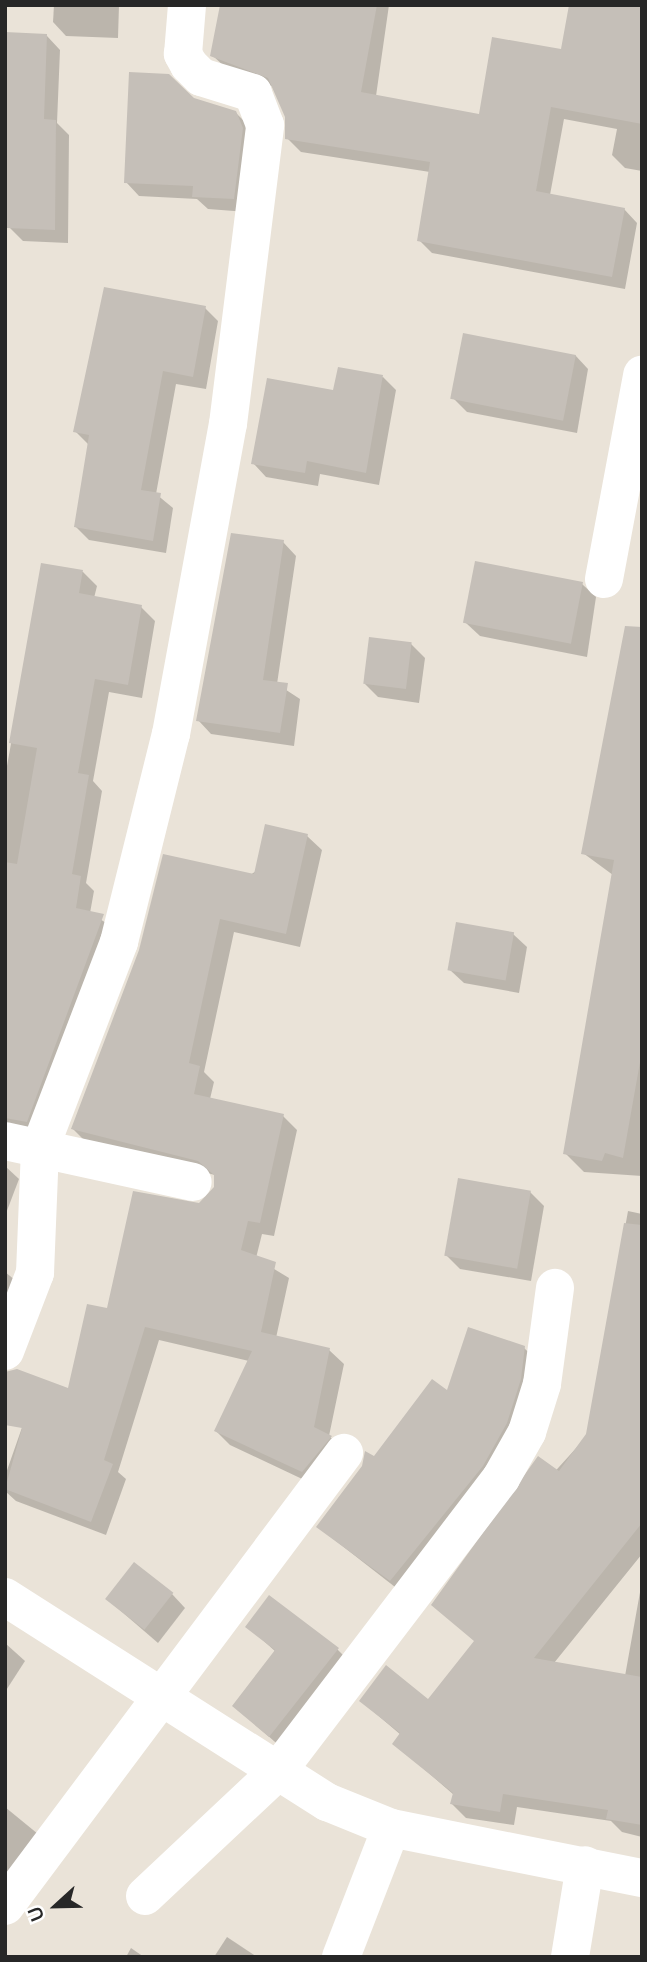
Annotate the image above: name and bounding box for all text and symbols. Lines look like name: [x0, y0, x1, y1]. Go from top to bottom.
north arrow: [21, 1871, 91, 1941]
text: U: [22, 1902, 51, 1925]

